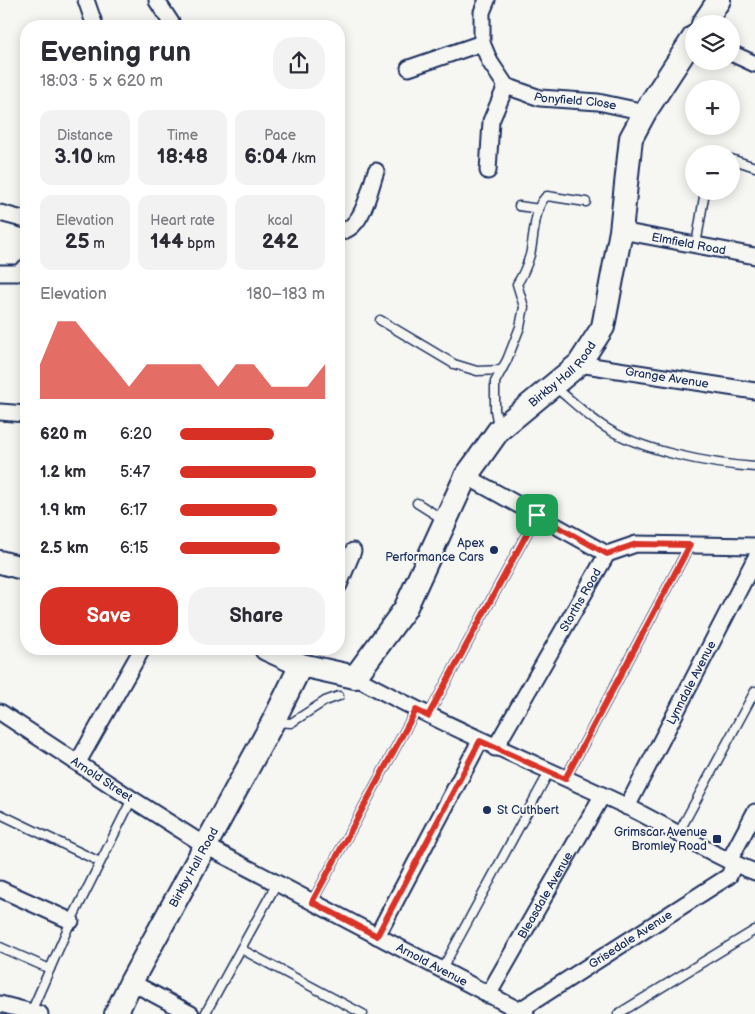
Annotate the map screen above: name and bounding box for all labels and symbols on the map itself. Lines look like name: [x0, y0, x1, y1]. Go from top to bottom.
street label: Ponyfield Close: [532, 89, 618, 113]
street label: Elmfield Road: [650, 229, 727, 258]
street label: Birkby Hall Road: [525, 338, 599, 410]
street label: Grange Avenue: [624, 364, 710, 391]
pin: [516, 494, 558, 536]
place label: Apex Performance Cars: [385, 536, 484, 565]
marker: Apex Performance Cars: [488, 544, 500, 556]
street label: Storths Road: [556, 566, 605, 634]
street label: Lynndale Avenue: [663, 638, 719, 727]
street label: Arnold Street: [68, 753, 136, 805]
place label: St Cuthbert: [497, 803, 559, 818]
marker: St Cuthbert: [481, 804, 493, 816]
street label: Birkby Hall Road: [166, 825, 222, 910]
place label: Grimscar Avenue Bromley Road: [614, 825, 707, 854]
marker: Grimscar Avenue Bromley Road: [711, 833, 723, 845]
street label: Bleasdale Avenue: [514, 849, 576, 941]
street label: Grisedale Avenue: [586, 907, 675, 972]
street label: Arnold Avenue: [394, 940, 470, 989]

